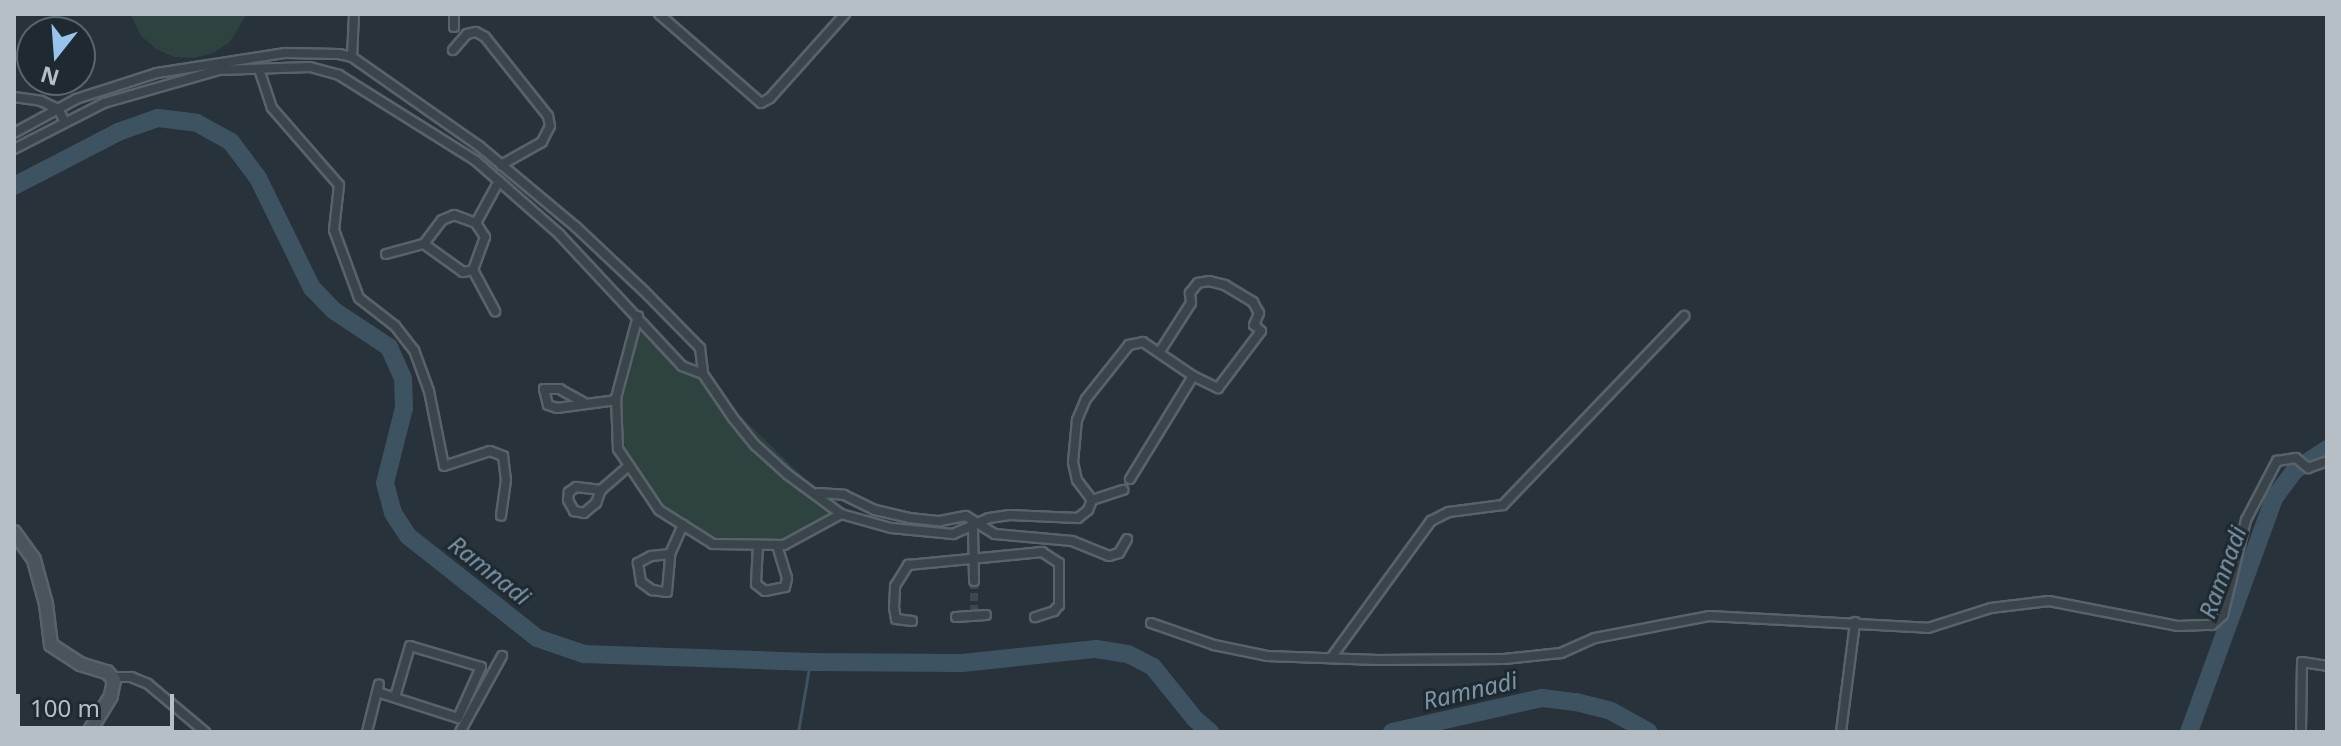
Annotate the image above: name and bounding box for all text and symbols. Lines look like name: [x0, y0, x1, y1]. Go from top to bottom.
north arrow: [16, 16, 96, 96]
text: N: [37, 60, 63, 94]
water label: Ramnadi: [2192, 522, 2252, 622]
water label: Ramnadi: [443, 529, 537, 611]
water label: Ramnadi: [1420, 665, 1520, 715]
scale bar: [20, 678, 178, 728]
text: 100 m: [30, 691, 100, 724]

